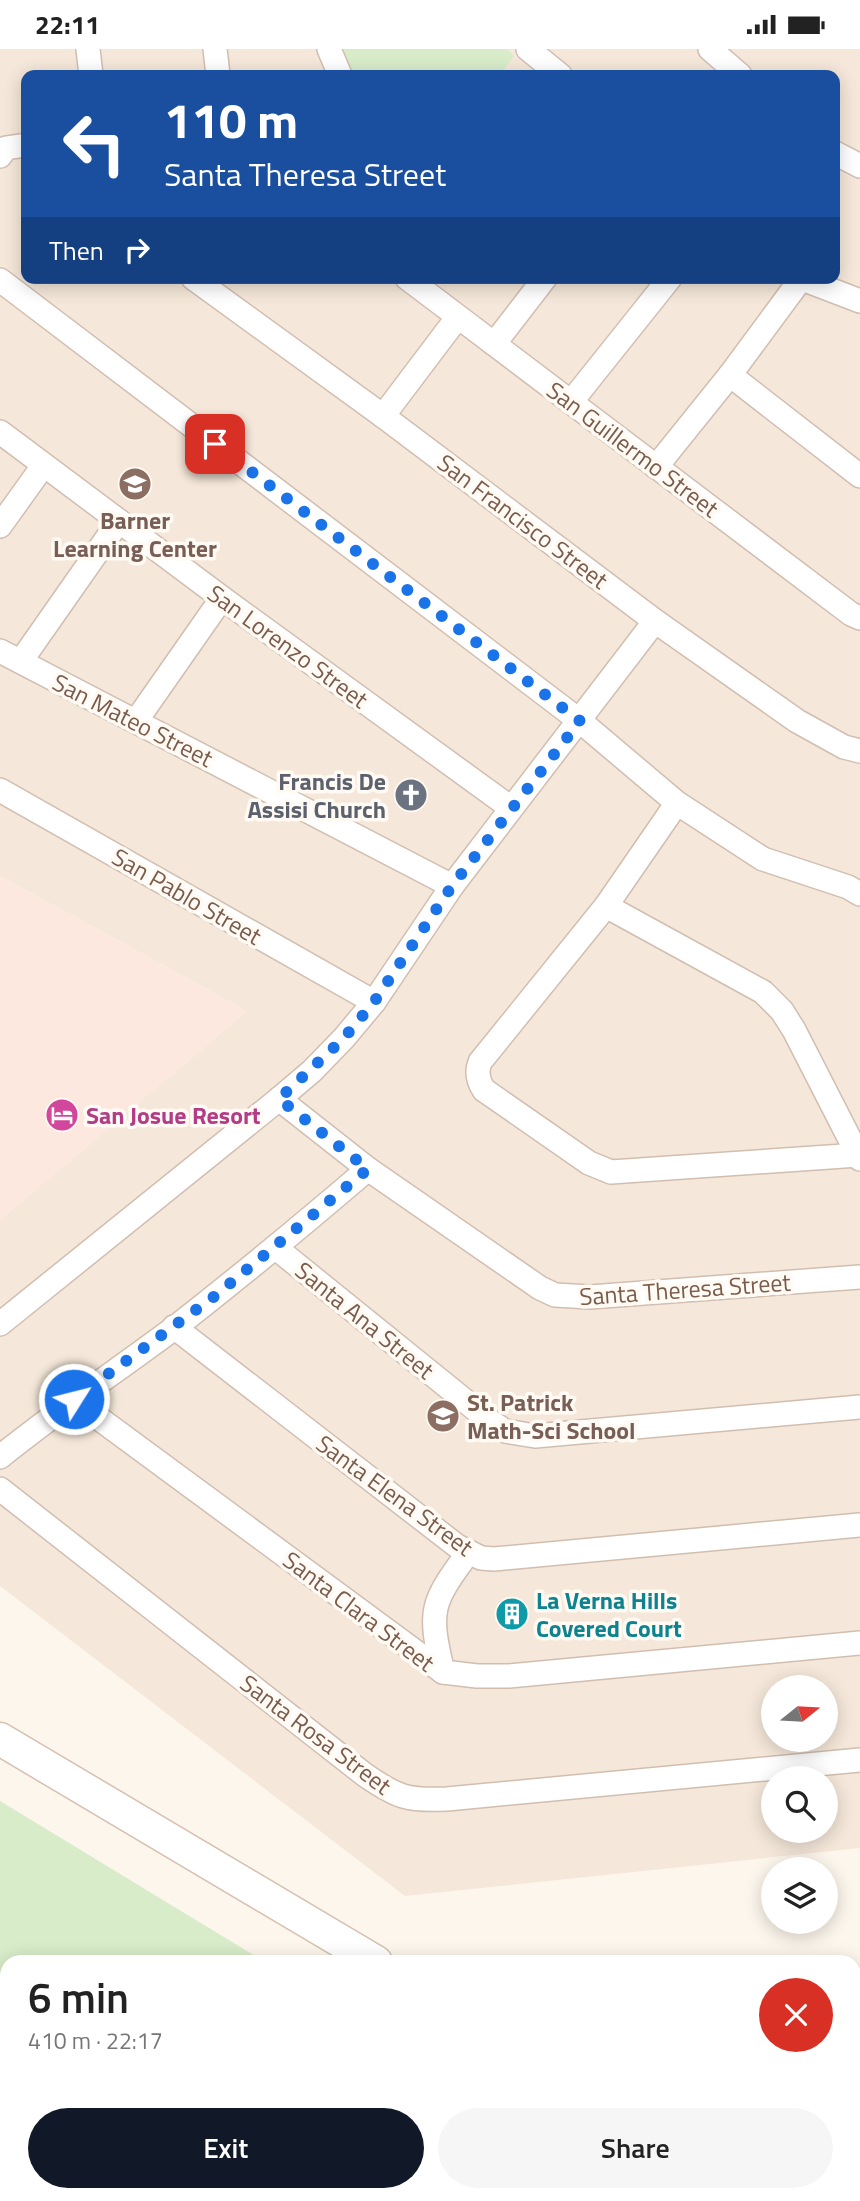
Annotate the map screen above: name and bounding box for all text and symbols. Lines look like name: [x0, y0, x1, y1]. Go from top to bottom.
text: 22:11: [35, 5, 100, 44]
text: 110 m: [164, 82, 298, 157]
icon: left: [49, 98, 140, 189]
text: Santa Theresa Street: [164, 150, 446, 198]
text: Then: [49, 231, 104, 270]
icon: right: [118, 231, 156, 269]
street label: San Guillermo Street: [539, 372, 727, 526]
pin: [185, 414, 245, 474]
icon: arrive: [196, 425, 234, 463]
street label: San Francisco Street: [430, 445, 616, 598]
school or university icon: Barner Learning Center: [116, 465, 154, 503]
place label: Barner Learning Center: [53, 502, 217, 566]
street label: San Lorenzo Street: [200, 575, 376, 717]
street label: San Mateo Street: [47, 664, 220, 776]
place label: Francis De Assisi Church: [247, 763, 386, 827]
church icon: Francis De Assisi Church: [392, 776, 430, 814]
street label: San Pablo Street: [106, 839, 269, 954]
hotel icon: San Josue Resort: [43, 1096, 81, 1134]
place label: San Josue Resort: [86, 1097, 261, 1133]
street label: Santa Ana Street: [288, 1253, 443, 1388]
street label: Santa Theresa Street: [578, 1264, 792, 1314]
position arrow: [37, 1362, 111, 1436]
place label: St. Patrick Math-Sci School: [467, 1384, 636, 1448]
school or university icon: St. Patrick Math-Sci School: [424, 1397, 462, 1435]
street label: Santa Elena Street: [309, 1426, 482, 1565]
street label: Santa Clara Street: [276, 1542, 443, 1680]
place label: La Verna Hills Covered Court: [536, 1582, 682, 1646]
building icon: La Verna Hills Covered Court: [493, 1595, 531, 1633]
street label: Santa Rosa Street: [233, 1665, 400, 1803]
north arrow: [761, 1675, 838, 1752]
map controls: [761, 1675, 838, 1934]
button: search: [761, 1766, 838, 1843]
button: layers: [761, 1857, 838, 1934]
text: 6 min: [28, 1965, 129, 2029]
button: close: [759, 1978, 833, 2052]
text: 410 m · 22:17: [28, 2023, 163, 2058]
button: Exit: [28, 2108, 424, 2188]
button: Share: [438, 2108, 833, 2188]

